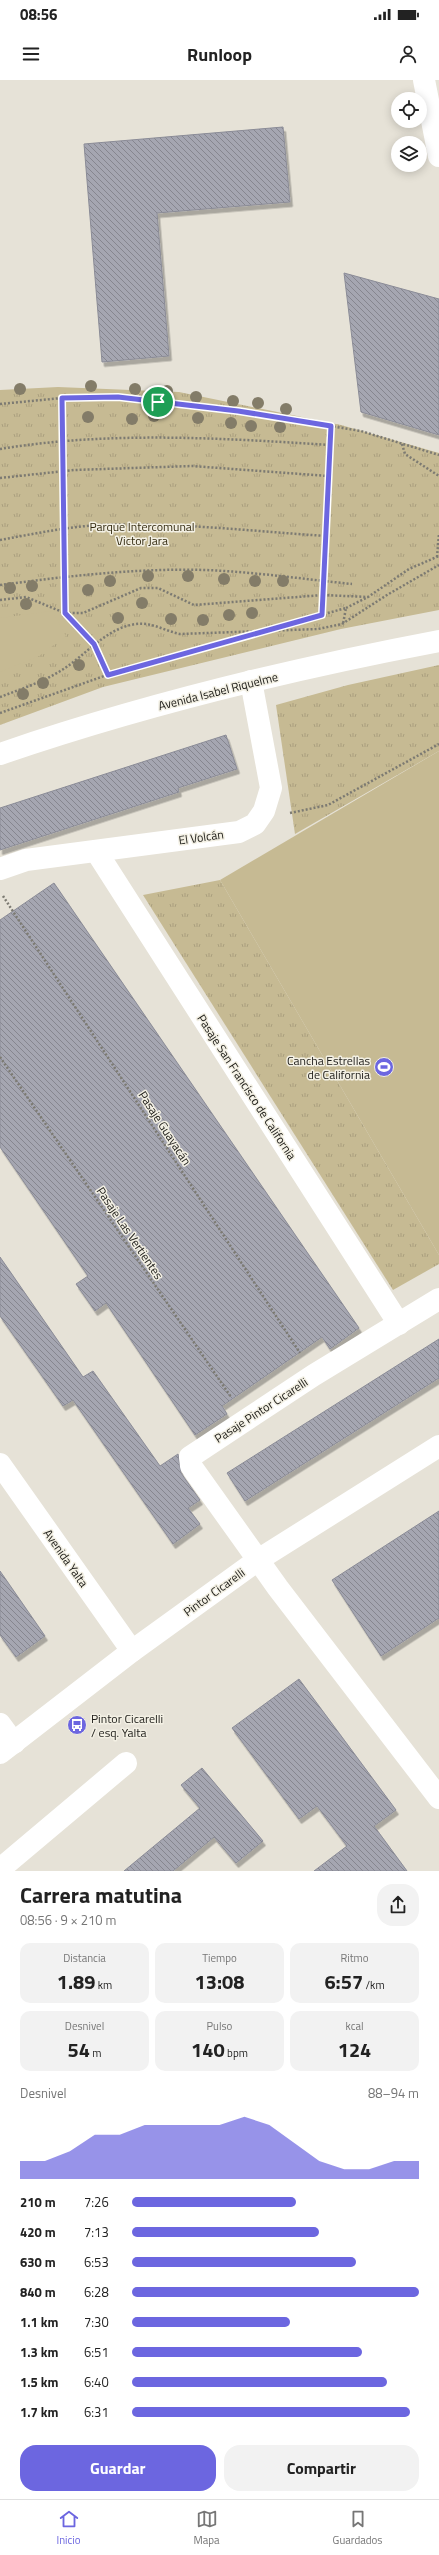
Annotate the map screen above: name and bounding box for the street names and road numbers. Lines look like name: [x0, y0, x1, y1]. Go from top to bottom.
street label: Avenida Isabel Riquelme: [156, 667, 280, 715]
street label: El Volcán: [177, 824, 225, 850]
street label: Pasaje San Francisco de California: [193, 1010, 301, 1164]
street label: Pasaje Guayacán: [134, 1087, 196, 1169]
street label: Pasaje Las Vertientes: [92, 1183, 168, 1283]
street label: Pasaje Pintor Cicarelli: [210, 1373, 312, 1447]
street label: Avenida Yalta: [39, 1525, 93, 1591]
street label: Pintor Cicarelli: [179, 1563, 249, 1621]

